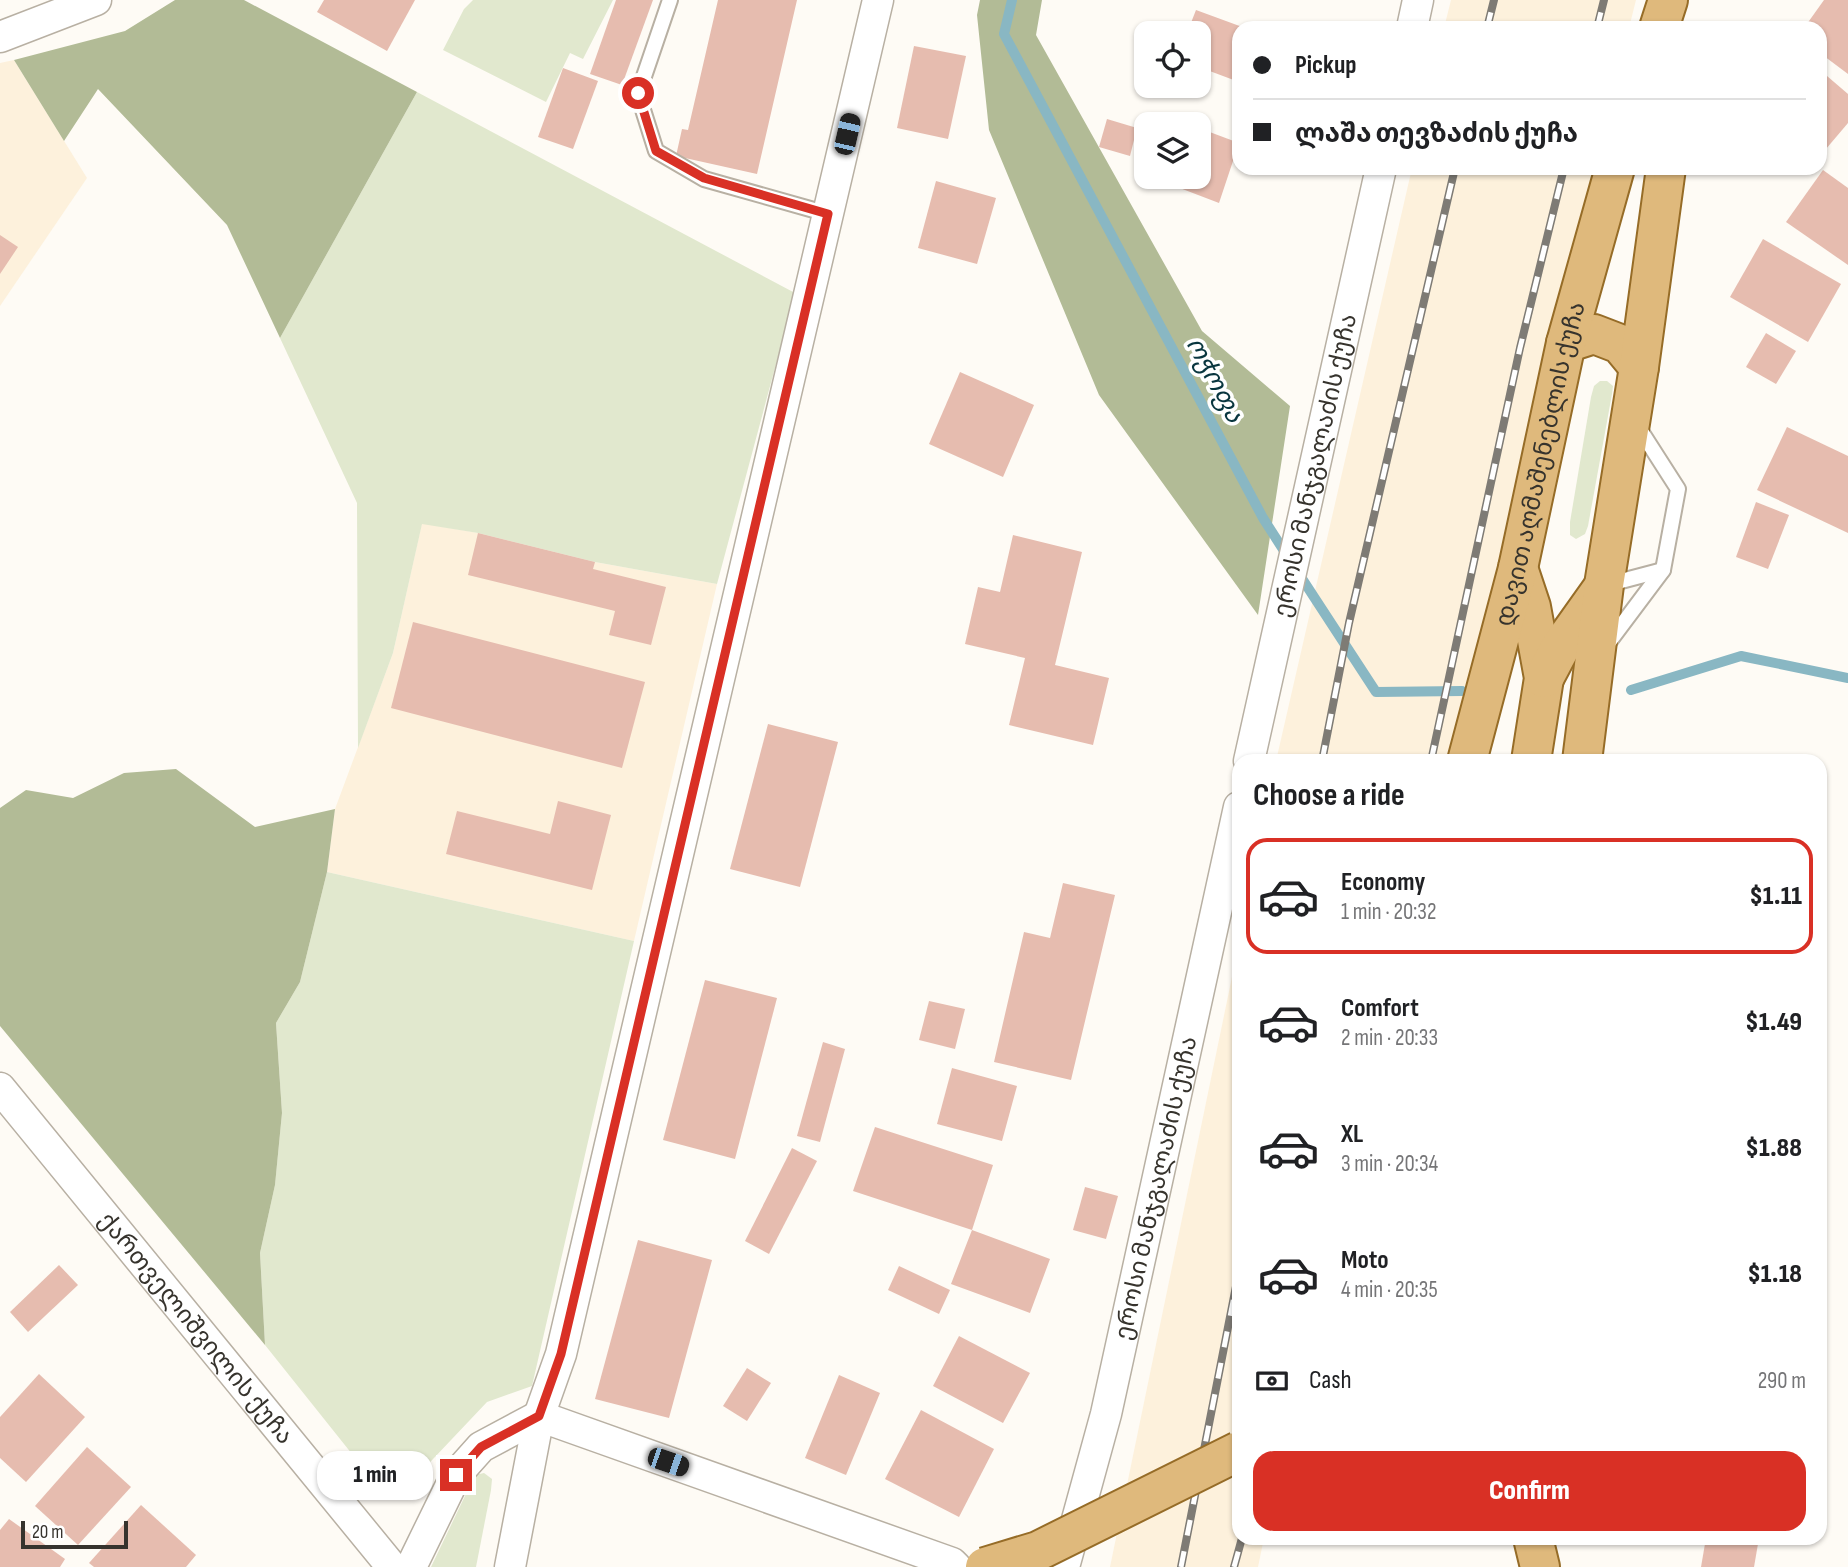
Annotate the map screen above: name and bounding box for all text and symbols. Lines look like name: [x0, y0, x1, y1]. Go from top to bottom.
map controls: [1134, 21, 1211, 189]
button: locate: [1134, 21, 1211, 98]
text: Pickup: [1295, 50, 1357, 81]
route start: [622, 77, 654, 109]
car: [833, 111, 862, 157]
button: layers: [1134, 112, 1211, 189]
text: ლაშა თევზაძის ქუჩა: [1295, 119, 1578, 150]
street label: დავით აღმაშენებლის ქუჩა: [1489, 298, 1591, 629]
street label: ეროსი მანჯგალაძის ქუჩა: [1267, 311, 1363, 620]
water label: ოჭოფა: [1179, 332, 1250, 429]
text: Choose a ride: [1253, 776, 1405, 815]
icon: car: [1257, 865, 1320, 928]
text: Economy: [1341, 867, 1425, 898]
text: $1.11: [1749, 881, 1802, 912]
text: 1 min · 20:32: [1341, 898, 1436, 926]
icon: car: [1257, 991, 1320, 1054]
text: Comfort: [1341, 993, 1419, 1024]
text: $1.49: [1745, 1007, 1802, 1038]
text: 2 min · 20:33: [1341, 1024, 1438, 1052]
street label: ეროსი მანჯგალაძის ქუჩა: [1108, 1034, 1203, 1342]
icon: car: [1257, 1117, 1320, 1180]
text: XL: [1341, 1119, 1363, 1150]
text: $1.88: [1746, 1133, 1802, 1164]
text: 3 min · 20:34: [1341, 1150, 1438, 1178]
street label: ქართველიშვილის ქუჩა: [93, 1206, 300, 1450]
icon: car: [1257, 1243, 1320, 1306]
text: Moto: [1341, 1245, 1389, 1276]
text: $1.18: [1747, 1259, 1802, 1290]
text: 4 min · 20:35: [1341, 1276, 1438, 1304]
icon: cash: [1253, 1362, 1291, 1400]
text: Cash: [1309, 1365, 1352, 1396]
text: 290 m: [1758, 1367, 1806, 1395]
car: [645, 1445, 692, 1479]
callout: 1 min: [316, 1450, 432, 1500]
button: Confirm: [1253, 1451, 1806, 1531]
route end: [440, 1459, 472, 1491]
text: 1 min: [353, 1461, 397, 1489]
scale bar: [21, 1518, 128, 1550]
text: 20 m: [32, 1521, 64, 1544]

